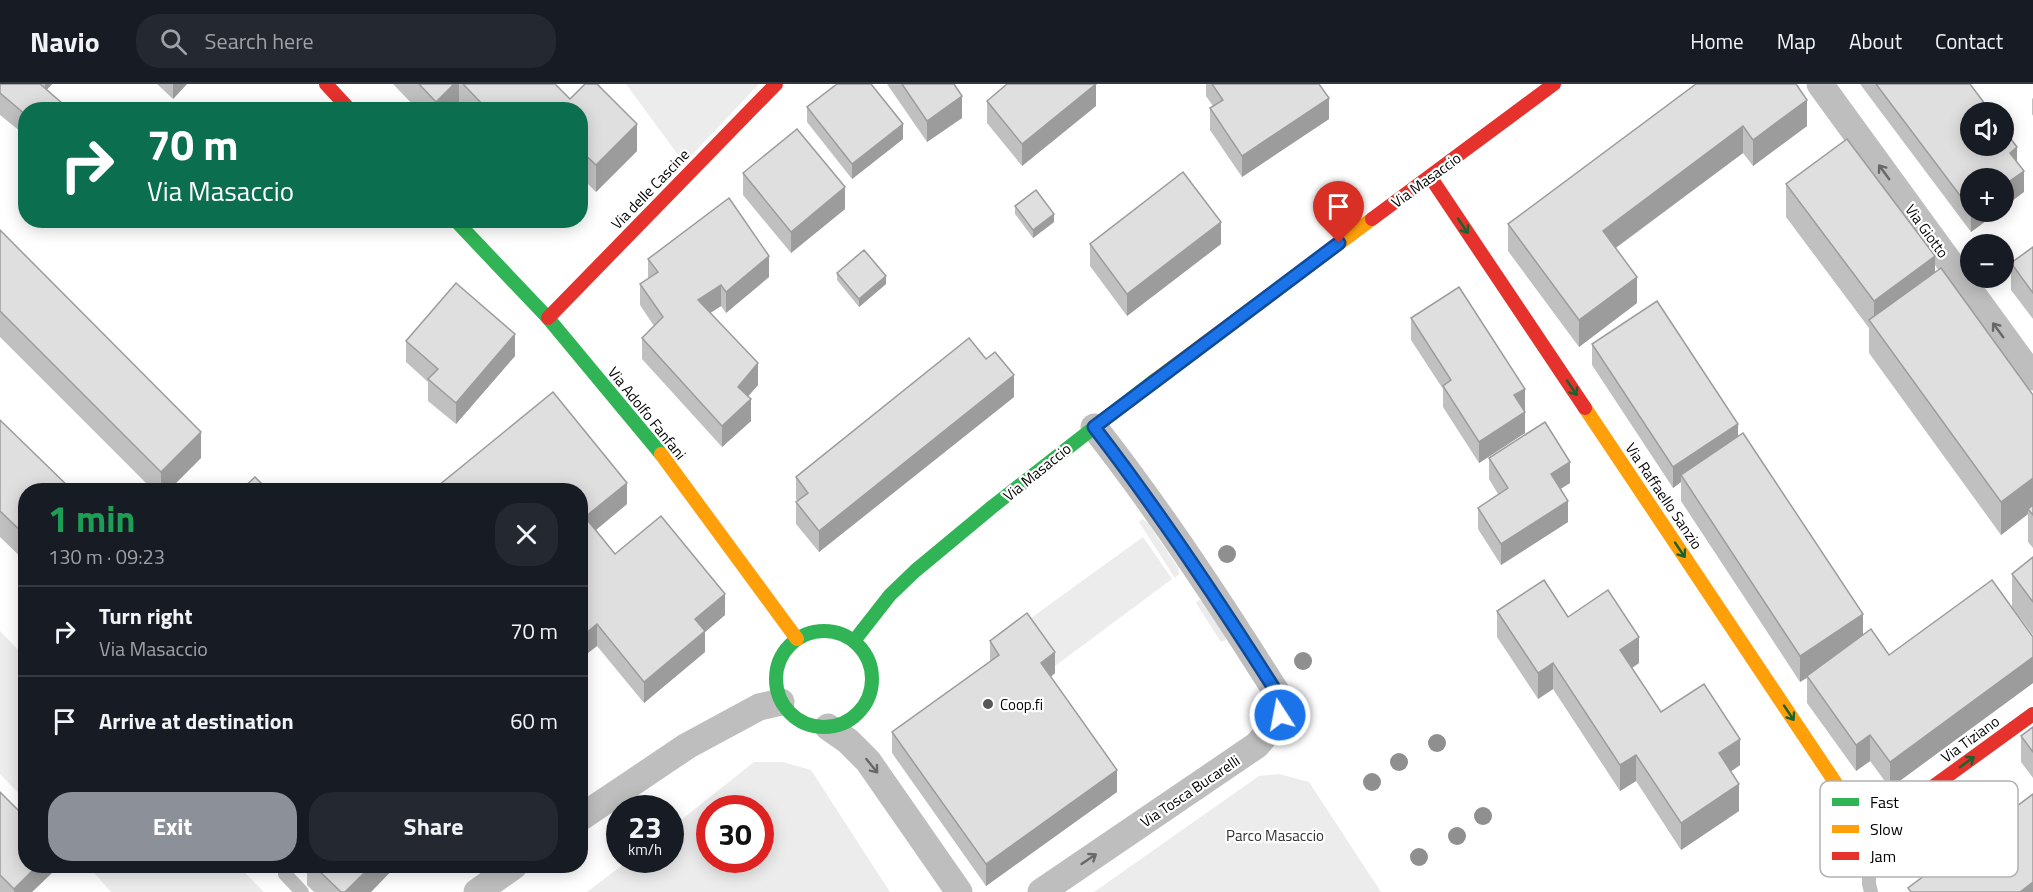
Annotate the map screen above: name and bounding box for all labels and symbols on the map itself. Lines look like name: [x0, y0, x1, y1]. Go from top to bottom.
street label: Via delle Cascine: [606, 144, 694, 234]
street label: Via Masaccio: [1386, 147, 1466, 213]
one-way arrow: [1878, 164, 1890, 180]
pin: [1313, 181, 1364, 243]
street label: Via Giotto: [1900, 199, 1954, 263]
one-way arrow: [1457, 218, 1470, 235]
one-way arrow: [1992, 322, 2005, 338]
street label: Via Adolfo Fanfani: [602, 362, 692, 464]
one-way arrow: [1566, 380, 1578, 396]
street label: Via Masaccio: [998, 437, 1076, 507]
street label: Via Raffaello Sanzio: [1620, 438, 1708, 554]
one-way arrow: [1674, 542, 1687, 559]
position arrow: [1248, 683, 1312, 747]
place label: Coop.fi: [1000, 693, 1043, 716]
marker: Coop.fi: [981, 697, 995, 711]
one-way arrow: [1783, 704, 1795, 720]
street label: Via Tiziano: [1936, 710, 2004, 768]
street label: Via Tosca Bucarelli: [1136, 749, 1244, 833]
one-way arrow: [1959, 756, 1975, 768]
one-way arrow: [865, 758, 878, 774]
legend: [1820, 781, 2018, 877]
text: Fast: [1870, 790, 1899, 814]
speed limit sign: 30: [696, 795, 774, 873]
text: Slow: [1870, 817, 1903, 841]
park label: Parco Masaccio: [1226, 824, 1324, 847]
text: Jam: [1870, 844, 1896, 868]
one-way arrow: [1081, 853, 1097, 865]

